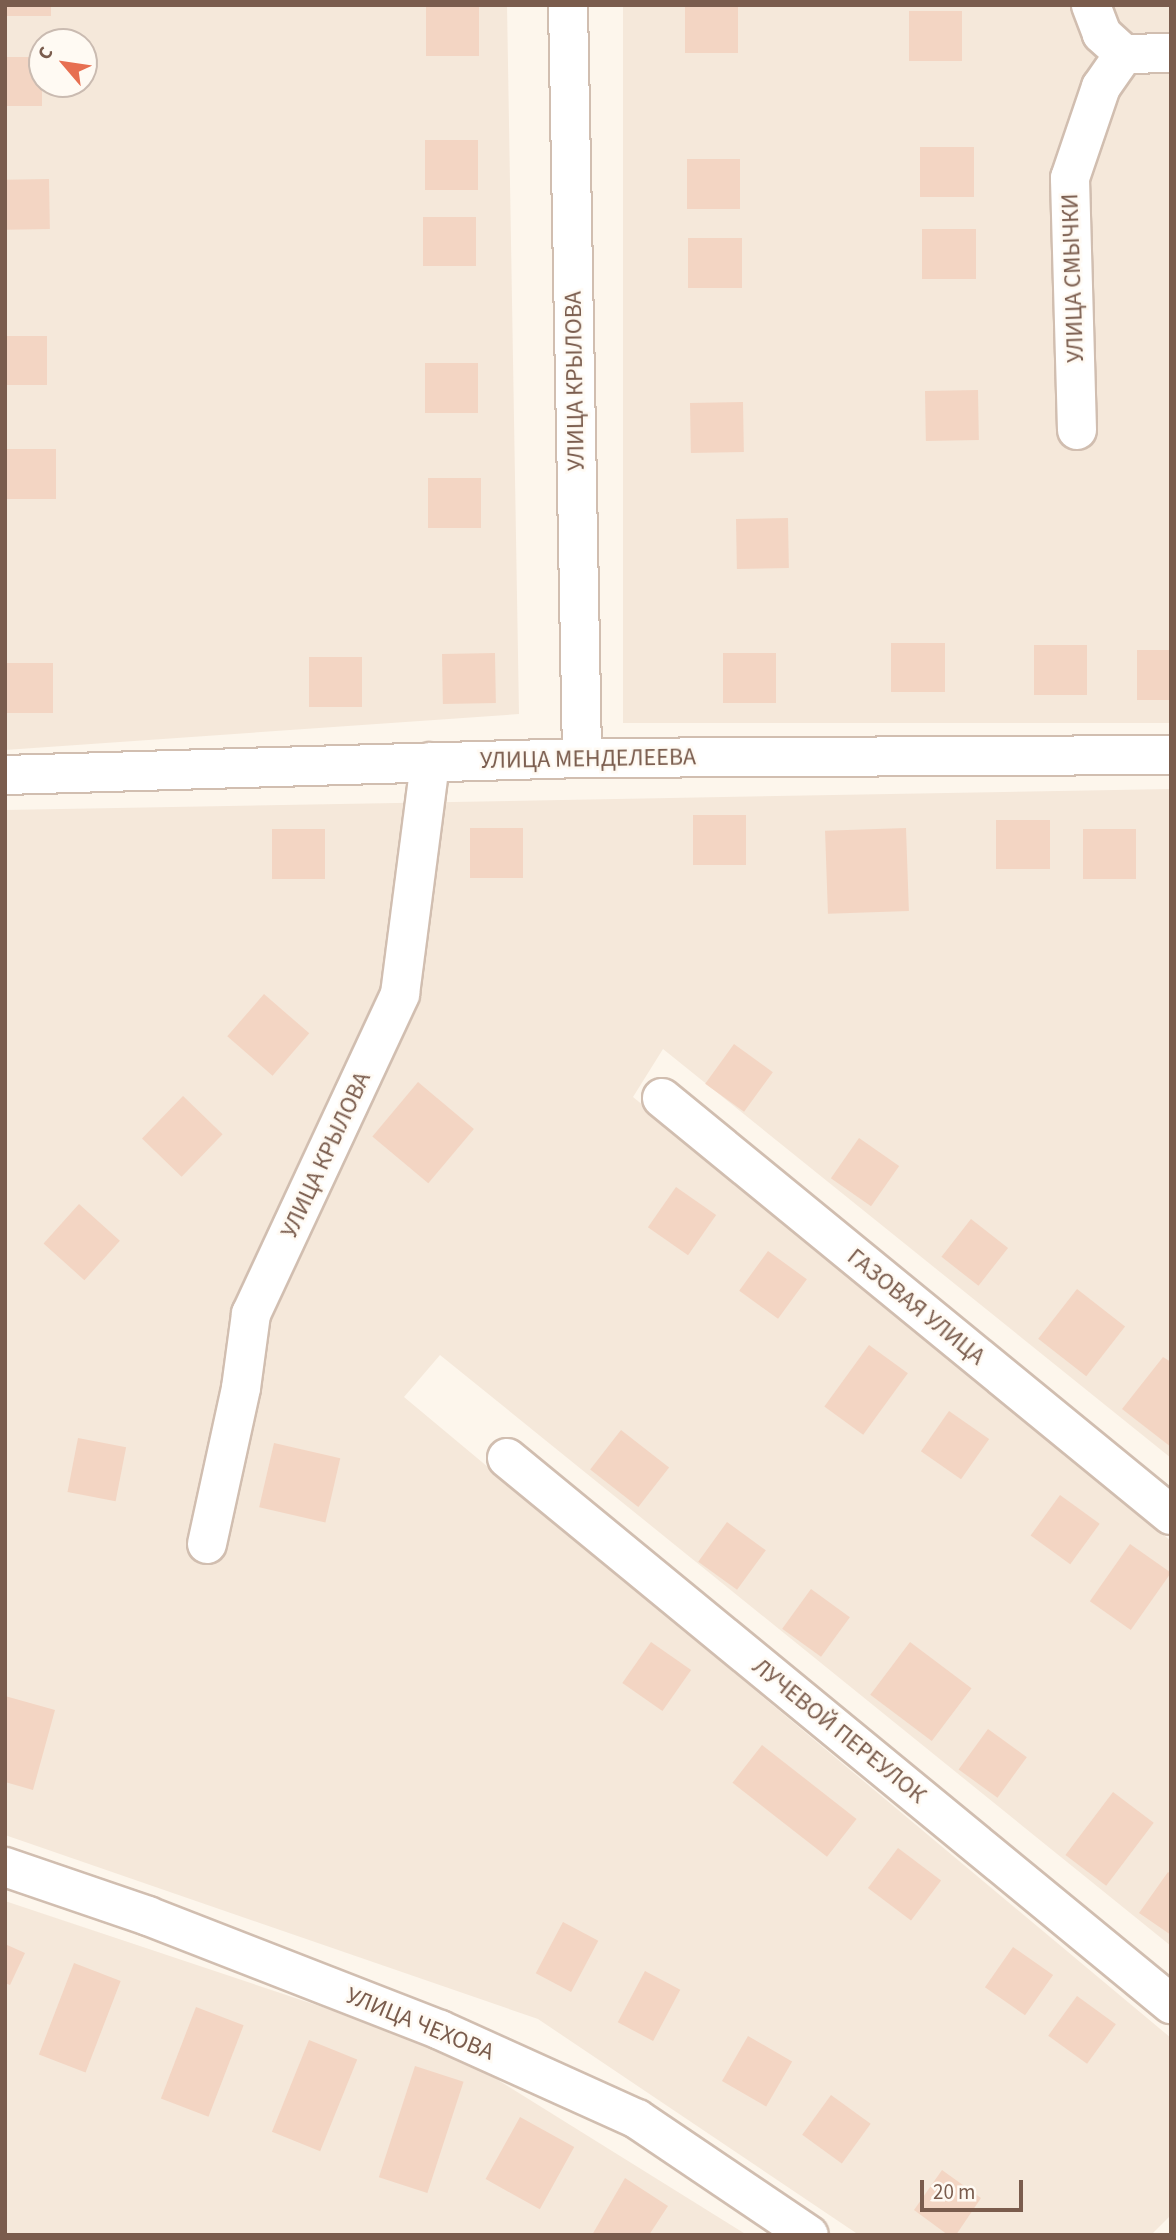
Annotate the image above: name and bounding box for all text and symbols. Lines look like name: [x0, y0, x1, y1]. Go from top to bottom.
north arrow: [28, 28, 98, 98]
text: С: [31, 42, 60, 65]
street label: УЛИЦА СМЫЧКИ: [1056, 193, 1090, 363]
street label: УЛИЦА КРЫЛОВА: [559, 291, 591, 471]
street label: УЛИЦА МЕНДЕЛЕЕВА: [480, 743, 696, 775]
street label: УЛИЦА КРЫЛОВА: [275, 1067, 377, 1243]
street label: ГАЗОВАЯ УЛИЦА: [841, 1243, 991, 1371]
street label: ЛУЧЕВОЙ ПЕРЕУЛОК: [746, 1652, 932, 1810]
street label: УЛИЦА ЧЕХОВА: [342, 1981, 498, 2067]
scale bar: [924, 2166, 1027, 2210]
text: 20 m: [933, 2177, 975, 2207]

